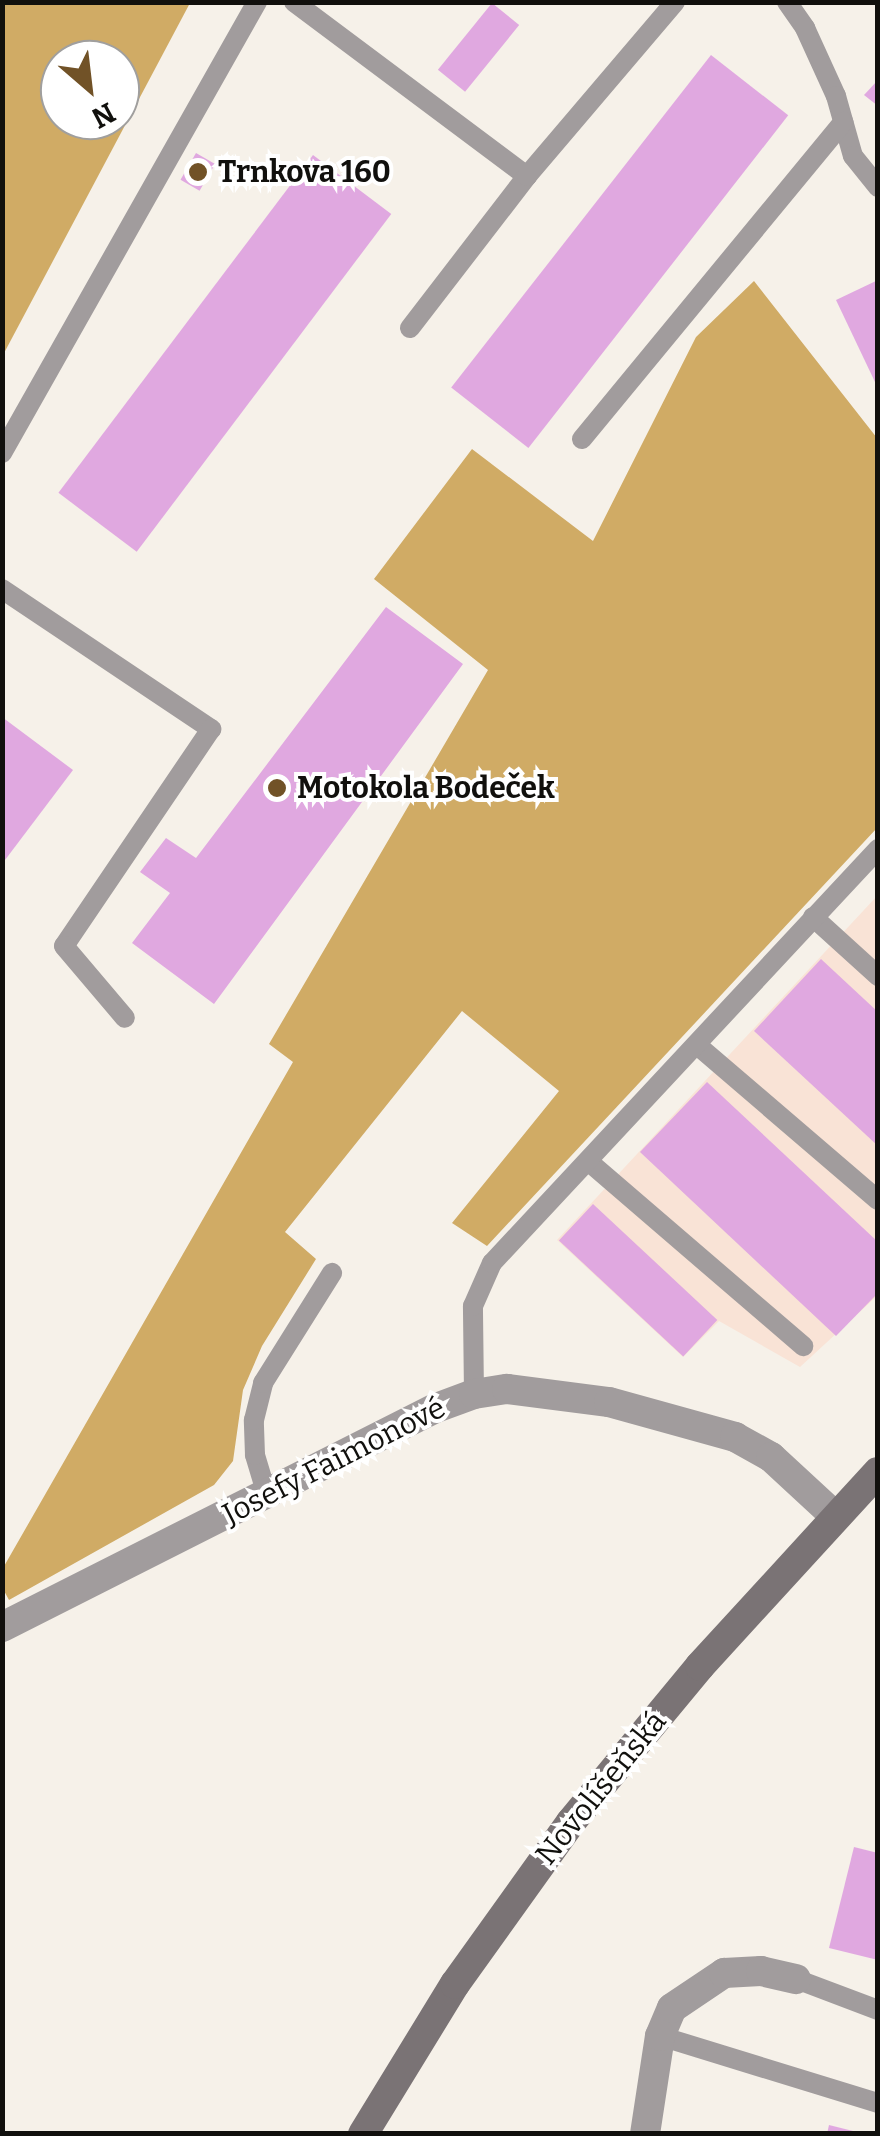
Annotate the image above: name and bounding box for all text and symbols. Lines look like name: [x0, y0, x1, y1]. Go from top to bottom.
north arrow: [40, 40, 140, 140]
text: N: [86, 96, 121, 135]
place label: Trnkova 160: [218, 154, 391, 190]
marker: Trnkova 160: [187, 161, 209, 183]
place label: Motokola Bodeček: [297, 770, 555, 806]
marker: Motokola Bodeček: [266, 777, 288, 799]
street label: Josefy Faimonové: [217, 1389, 451, 1533]
street label: Novolíšeňská: [528, 1704, 674, 1872]

